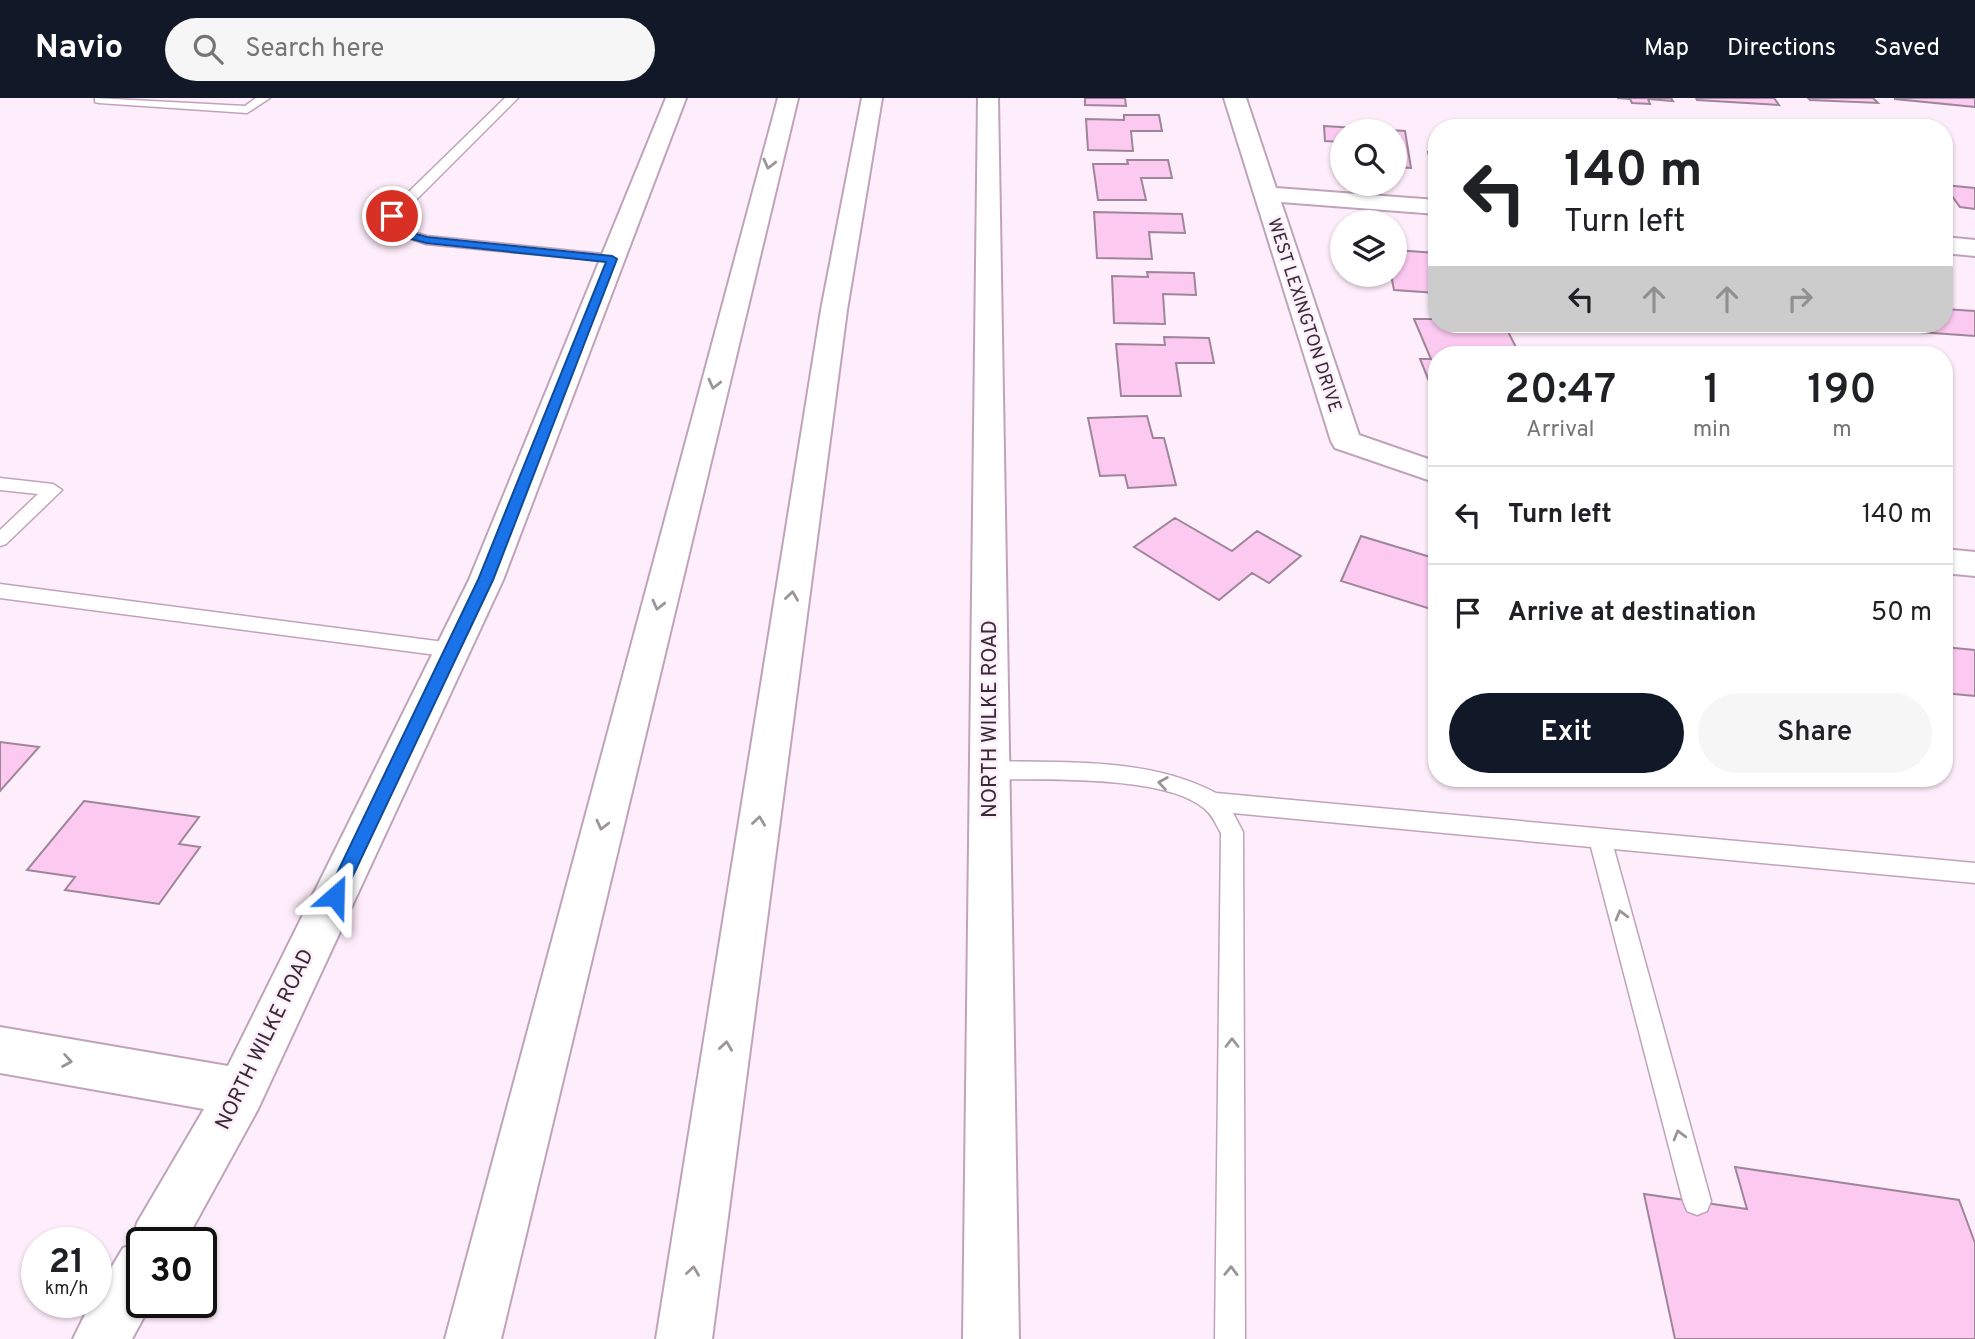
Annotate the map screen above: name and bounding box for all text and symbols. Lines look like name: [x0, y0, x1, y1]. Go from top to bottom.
search box: [165, 18, 655, 81]
text: Navio: [35, 28, 123, 70]
icon: search: [189, 30, 227, 68]
text: Search here: [245, 33, 384, 66]
text: Map: [1644, 34, 1689, 64]
text: Directions: [1727, 34, 1836, 64]
text: Saved: [1874, 34, 1940, 64]
map controls: [1330, 119, 1407, 287]
button: search: [1330, 119, 1407, 196]
text: 140 m: [1564, 142, 1703, 204]
icon: left: [1449, 147, 1540, 238]
one-way arrow: [763, 157, 777, 169]
pin: [362, 186, 422, 246]
icon: arrive: [373, 197, 411, 235]
text: Turn left: [1564, 203, 1685, 243]
button: layers: [1330, 210, 1407, 287]
street label: WEST LEXINGTON DRIVE: [1261, 216, 1346, 415]
icon: left: [1562, 280, 1600, 318]
icon: ahead: [1635, 280, 1673, 318]
icon: ahead: [1708, 280, 1746, 318]
icon: right: [1781, 280, 1819, 318]
text: 20:47: [1504, 365, 1616, 418]
text: 1: [1704, 365, 1720, 418]
text: 190: [1807, 365, 1877, 418]
one-way arrow: [708, 378, 722, 390]
text: Arrival: [1526, 416, 1595, 445]
text: min: [1693, 416, 1731, 445]
text: m: [1832, 416, 1852, 445]
icon: left: [1449, 496, 1487, 534]
text: Turn left: [1508, 499, 1612, 532]
text: 140 m: [1862, 499, 1932, 532]
one-way arrow: [784, 590, 799, 602]
icon: arrive: [1449, 594, 1487, 632]
text: Arrive at destination: [1508, 597, 1756, 630]
text: 50 m: [1871, 597, 1932, 630]
one-way arrow: [652, 599, 666, 611]
street label: NORTH WILKE ROAD: [977, 620, 1004, 818]
button: Exit: [1449, 693, 1684, 773]
button: Share: [1698, 693, 1932, 773]
one-way arrow: [1157, 776, 1169, 791]
one-way arrow: [751, 815, 766, 827]
one-way arrow: [596, 819, 610, 831]
position arrow: [298, 859, 372, 933]
one-way arrow: [1615, 909, 1629, 921]
street label: NORTH WILKE ROAD: [210, 945, 321, 1134]
one-way arrow: [1224, 1038, 1240, 1048]
one-way arrow: [719, 1040, 734, 1052]
one-way arrow: [61, 1053, 73, 1068]
one-way arrow: [1673, 1129, 1688, 1141]
speed limit sign: 30: [126, 1227, 217, 1318]
text: 21: [49, 1241, 84, 1285]
one-way arrow: [1223, 1265, 1239, 1276]
one-way arrow: [686, 1266, 701, 1277]
text: km/h: [45, 1278, 88, 1301]

